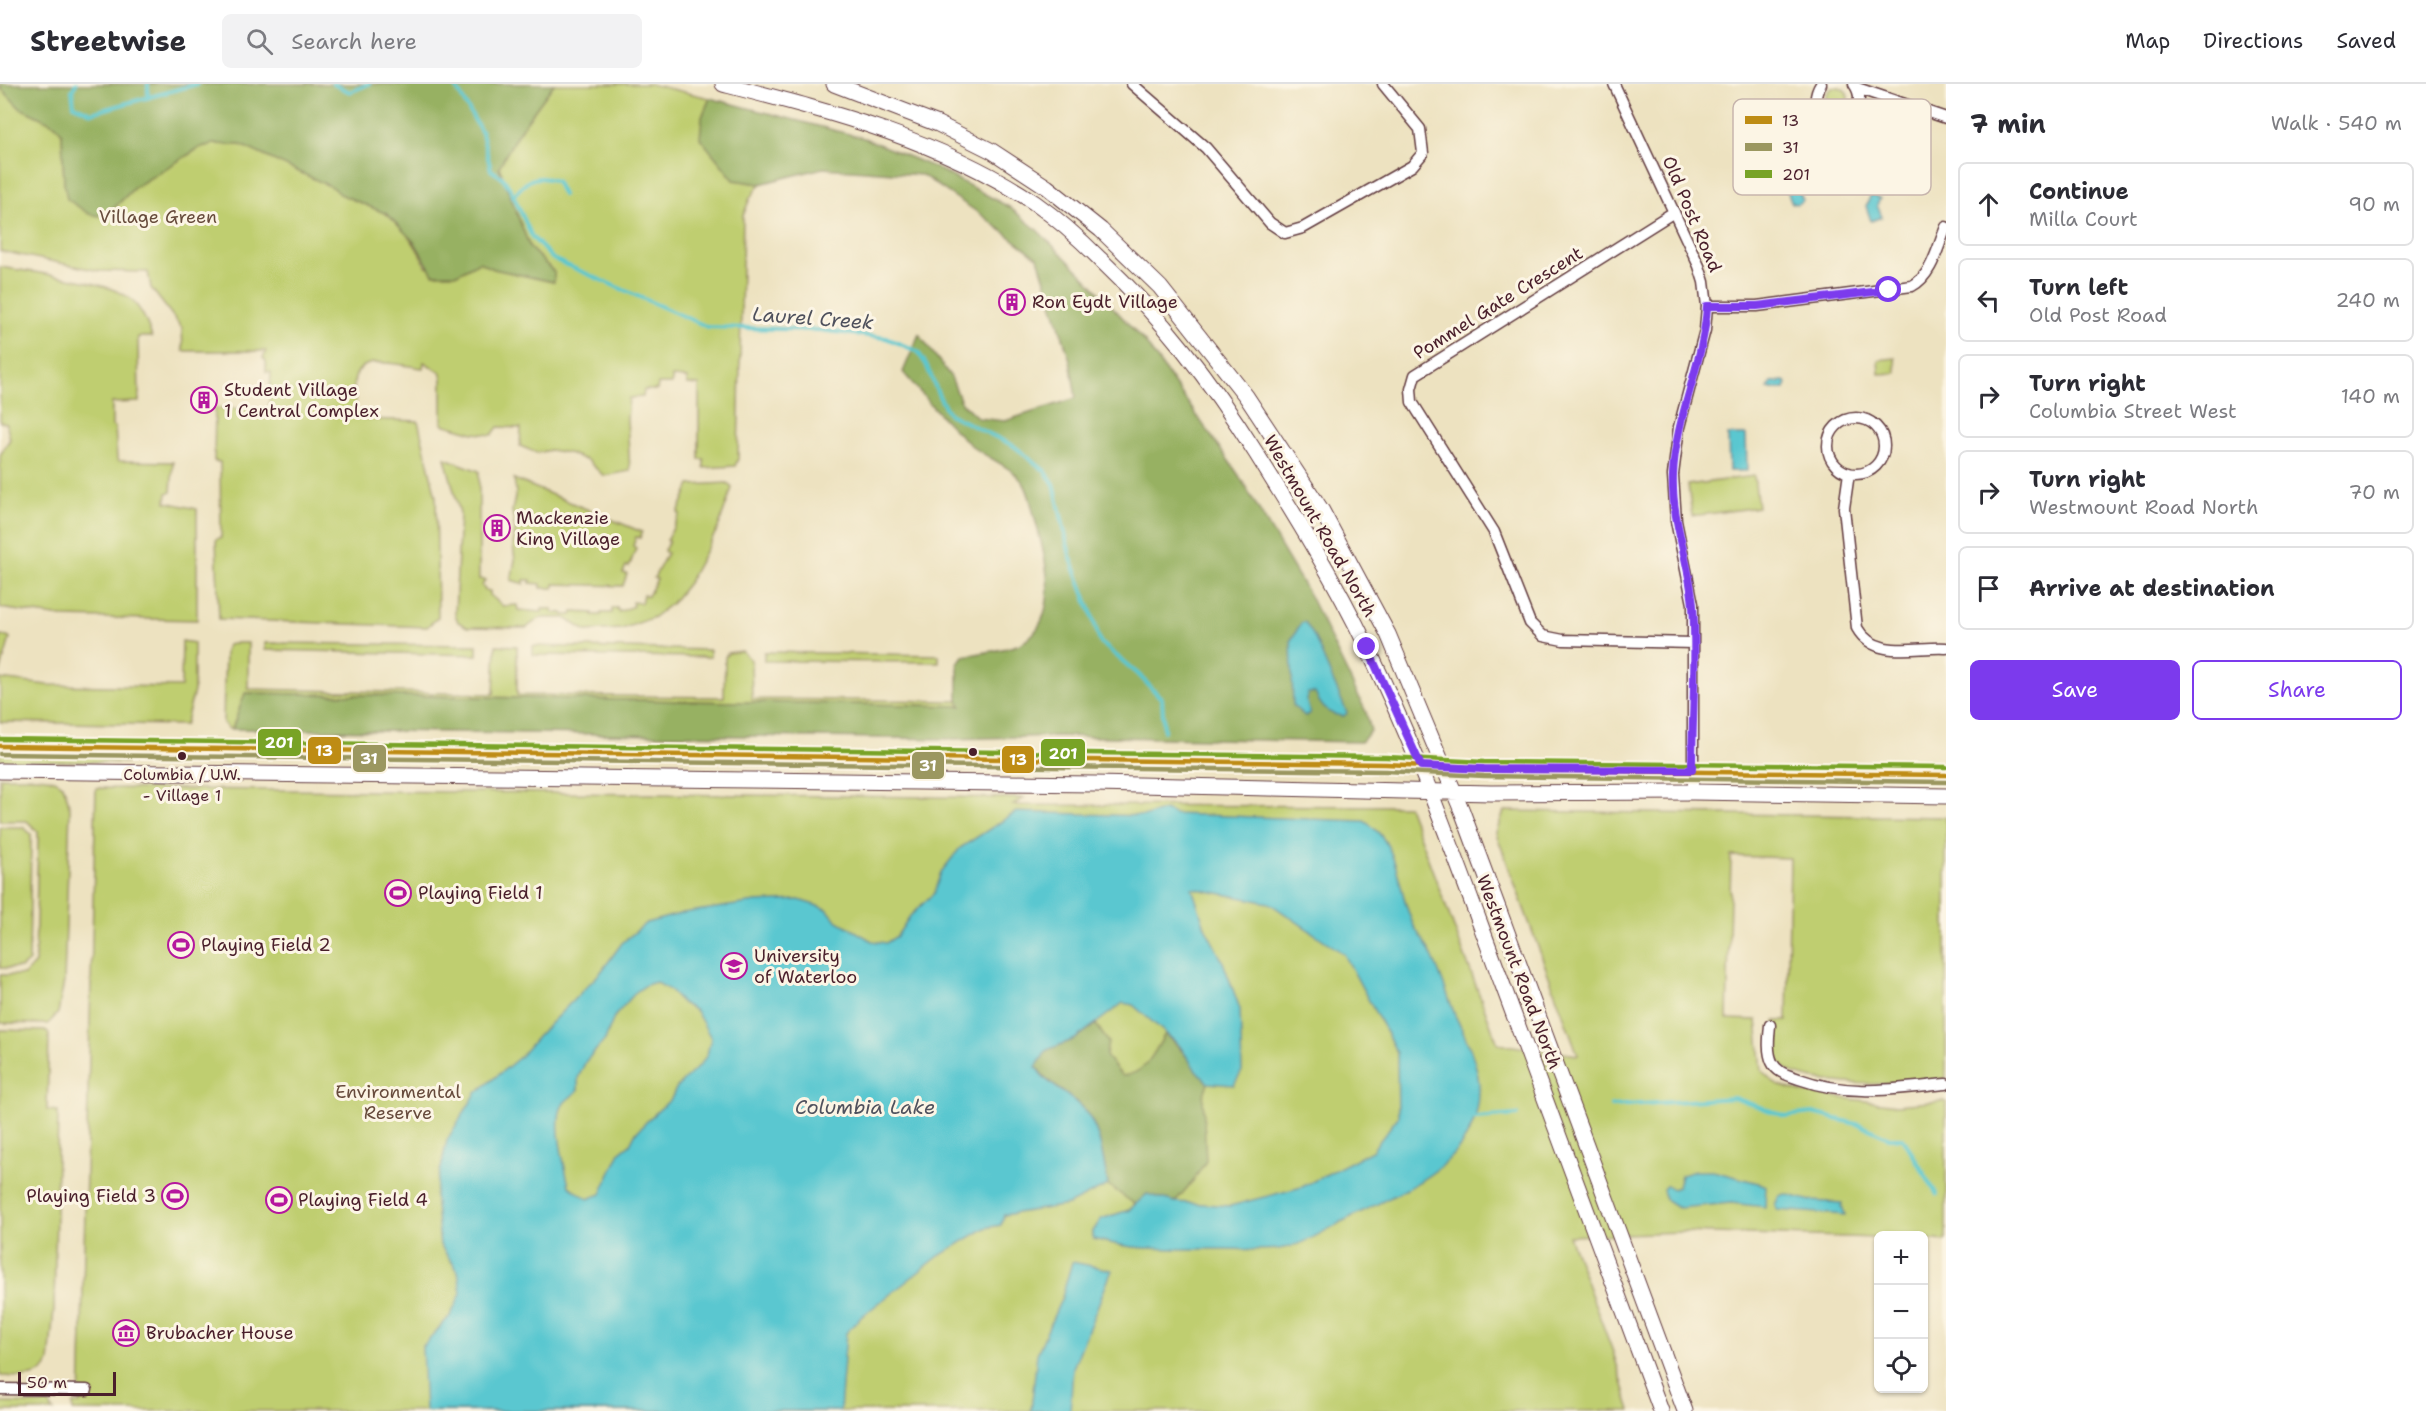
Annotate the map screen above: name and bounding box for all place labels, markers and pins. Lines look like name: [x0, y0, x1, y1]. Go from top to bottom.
building icon: Ron Eydt Village: [997, 287, 1027, 317]
place label: Ron Eydt Village: [1032, 290, 1178, 314]
place label: Student Village 1 Central Complex: [224, 378, 379, 423]
building icon: Student Village 1 Central Complex: [189, 385, 219, 415]
place label: Mackenzie King Village: [516, 506, 620, 551]
building icon: Mackenzie King Village: [482, 513, 512, 543]
unlabelled marker: [967, 746, 979, 758]
marker: Columbia / U.W. - Village 1: [176, 750, 188, 762]
place label: Columbia / U.W. - Village 1: [123, 764, 241, 806]
sports icon: Playing Field 1: [383, 878, 413, 908]
place label: Playing Field 1: [418, 881, 543, 905]
sports icon: Playing Field 2: [166, 930, 196, 960]
place label: Playing Field 2: [201, 933, 331, 957]
place label: University of Waterloo: [754, 944, 857, 989]
school or university icon: University of Waterloo: [719, 951, 749, 981]
sports icon: Playing Field 3: [160, 1181, 190, 1211]
place label: Playing Field 3: [26, 1184, 156, 1208]
sports icon: Playing Field 4: [264, 1185, 294, 1215]
place label: Playing Field 4: [298, 1188, 428, 1212]
museum icon: Brubacher House: [111, 1318, 141, 1348]
place label: Brubacher House: [146, 1321, 294, 1345]

